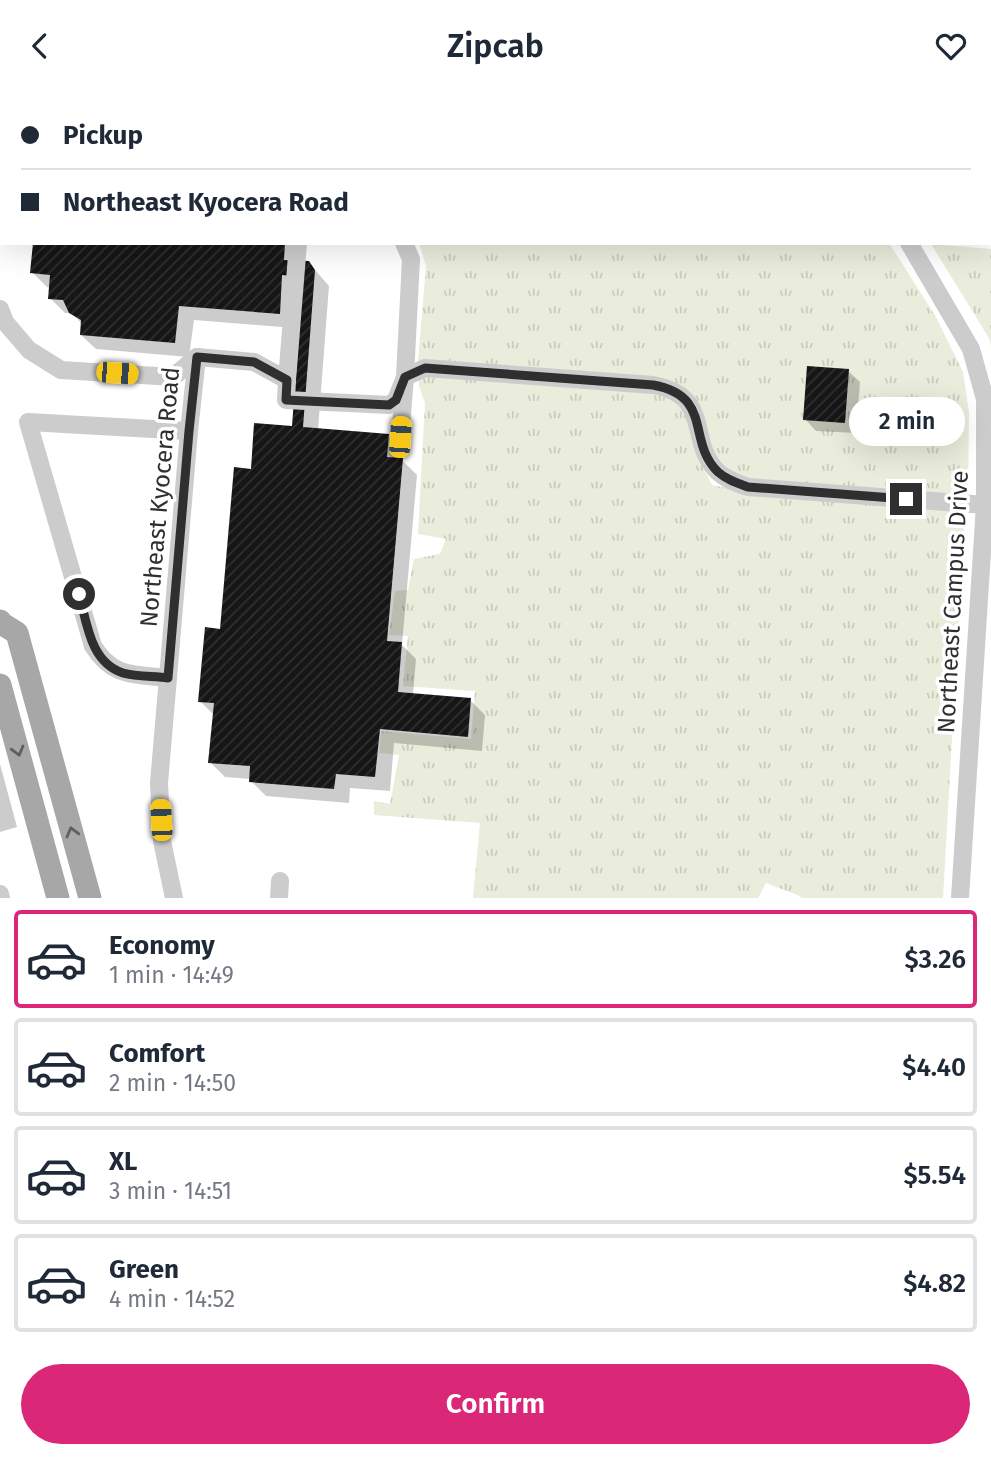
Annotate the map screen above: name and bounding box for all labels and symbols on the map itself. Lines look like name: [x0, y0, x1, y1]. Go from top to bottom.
car: [96, 361, 139, 385]
street label: Northeast Kyocera Road: [135, 366, 185, 628]
callout: 2 min: [848, 397, 964, 447]
car: [389, 415, 412, 459]
street label: Northeast Campus Drive: [932, 470, 974, 734]
route end: [890, 483, 922, 515]
route start: [63, 578, 95, 610]
one-way arrow: [10, 745, 24, 757]
car: [150, 798, 173, 842]
one-way arrow: [65, 826, 80, 838]

